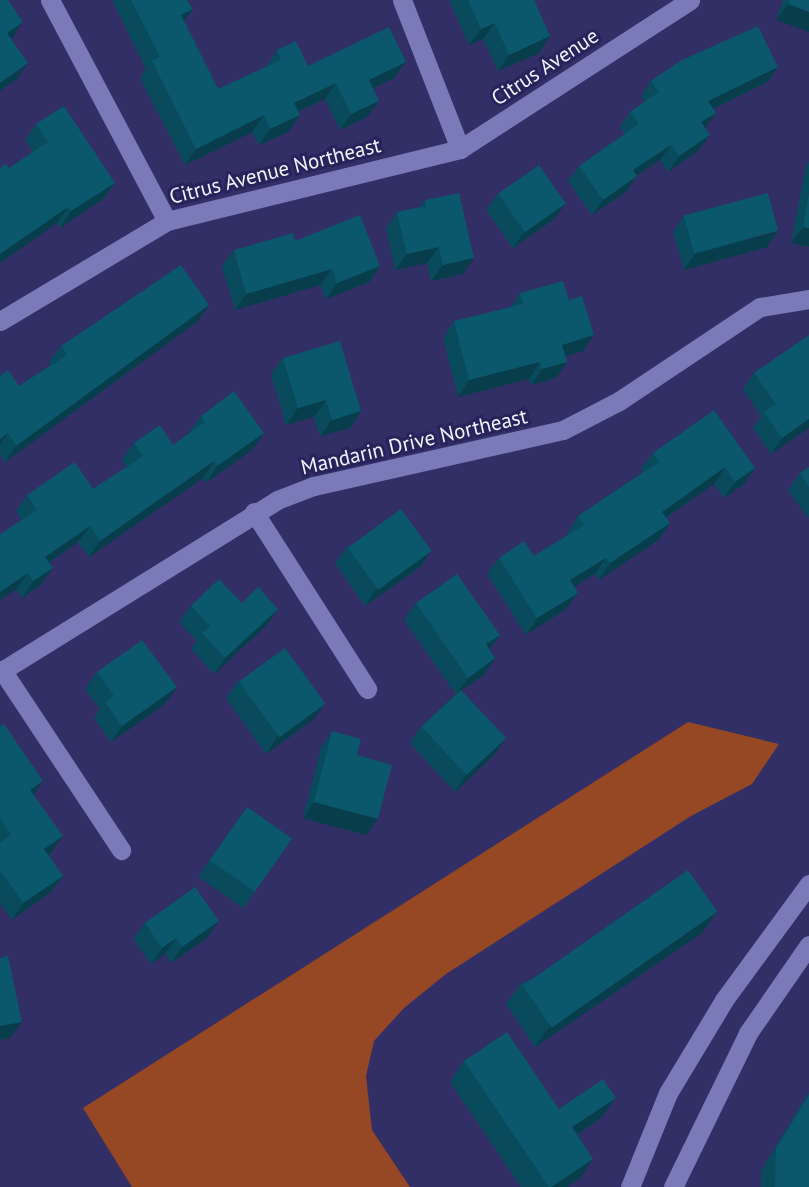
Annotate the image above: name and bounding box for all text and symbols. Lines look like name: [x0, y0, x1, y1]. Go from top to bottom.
street label: Citrus Avenue: [486, 23, 604, 111]
street label: Citrus Avenue Northeast: [166, 132, 384, 210]
street label: Mandarin Drive Northeast: [298, 404, 530, 480]

